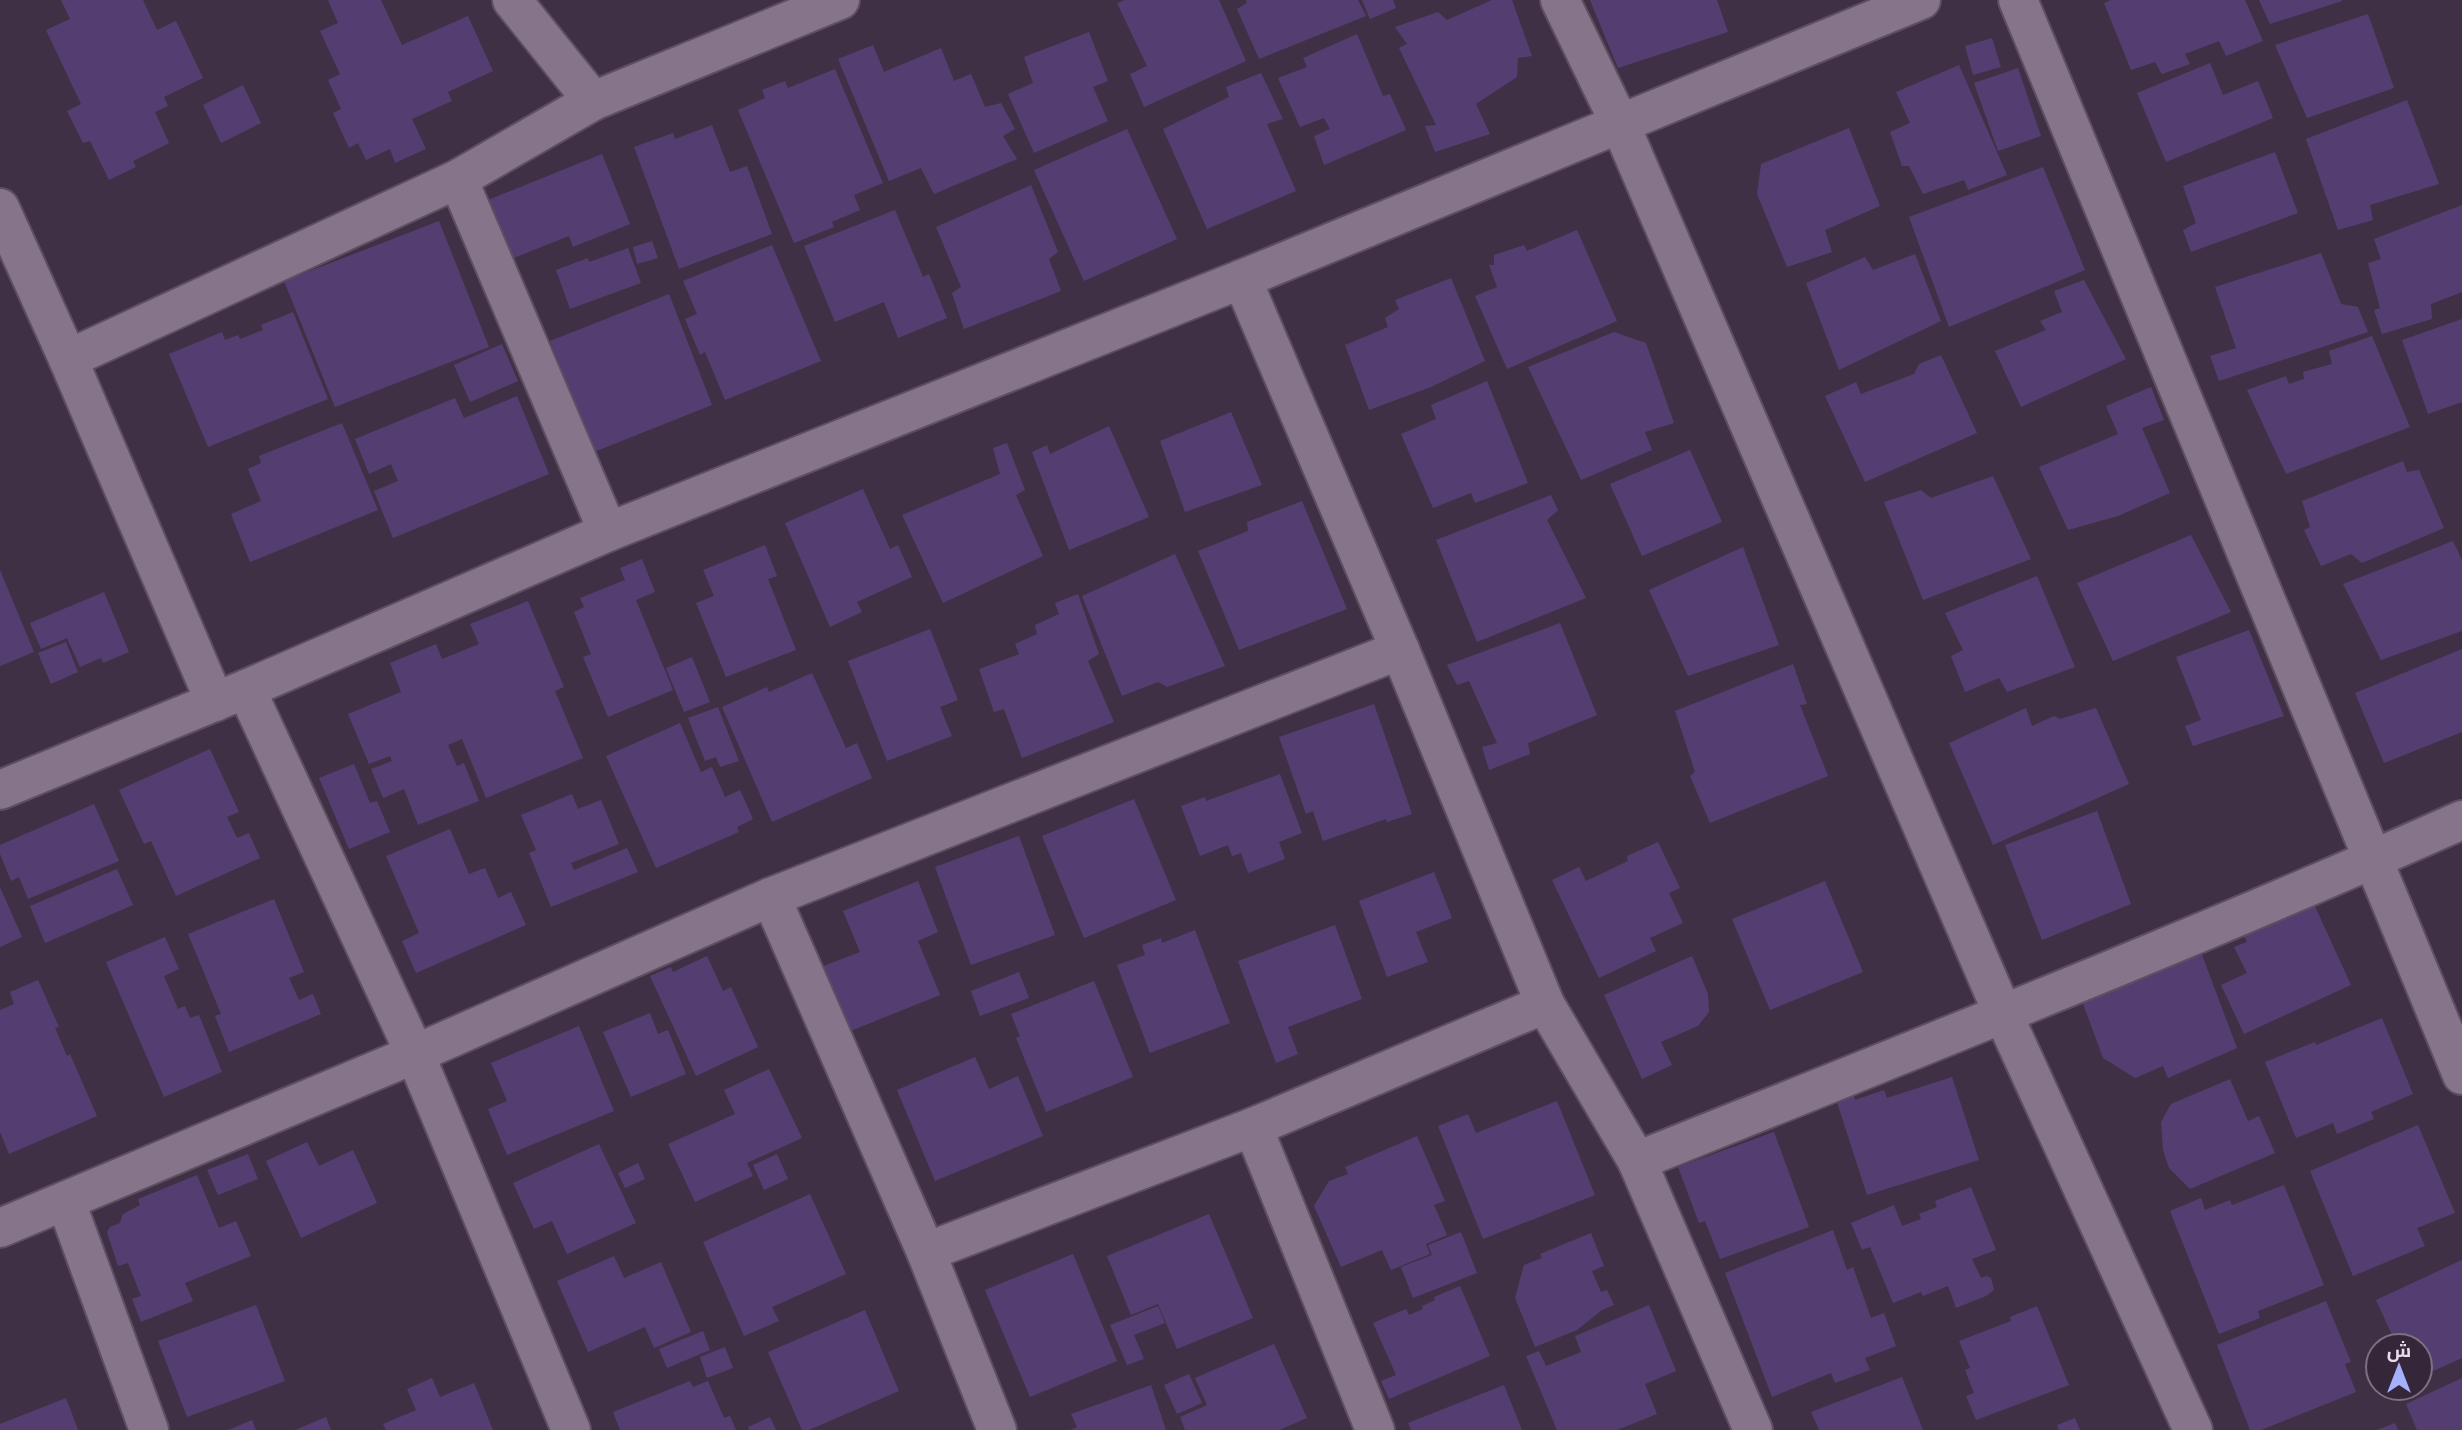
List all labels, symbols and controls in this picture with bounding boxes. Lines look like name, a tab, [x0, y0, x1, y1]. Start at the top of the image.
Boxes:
north arrow	[2364, 1332, 2434, 1402]
text: ش	[2387, 1340, 2411, 1362]

